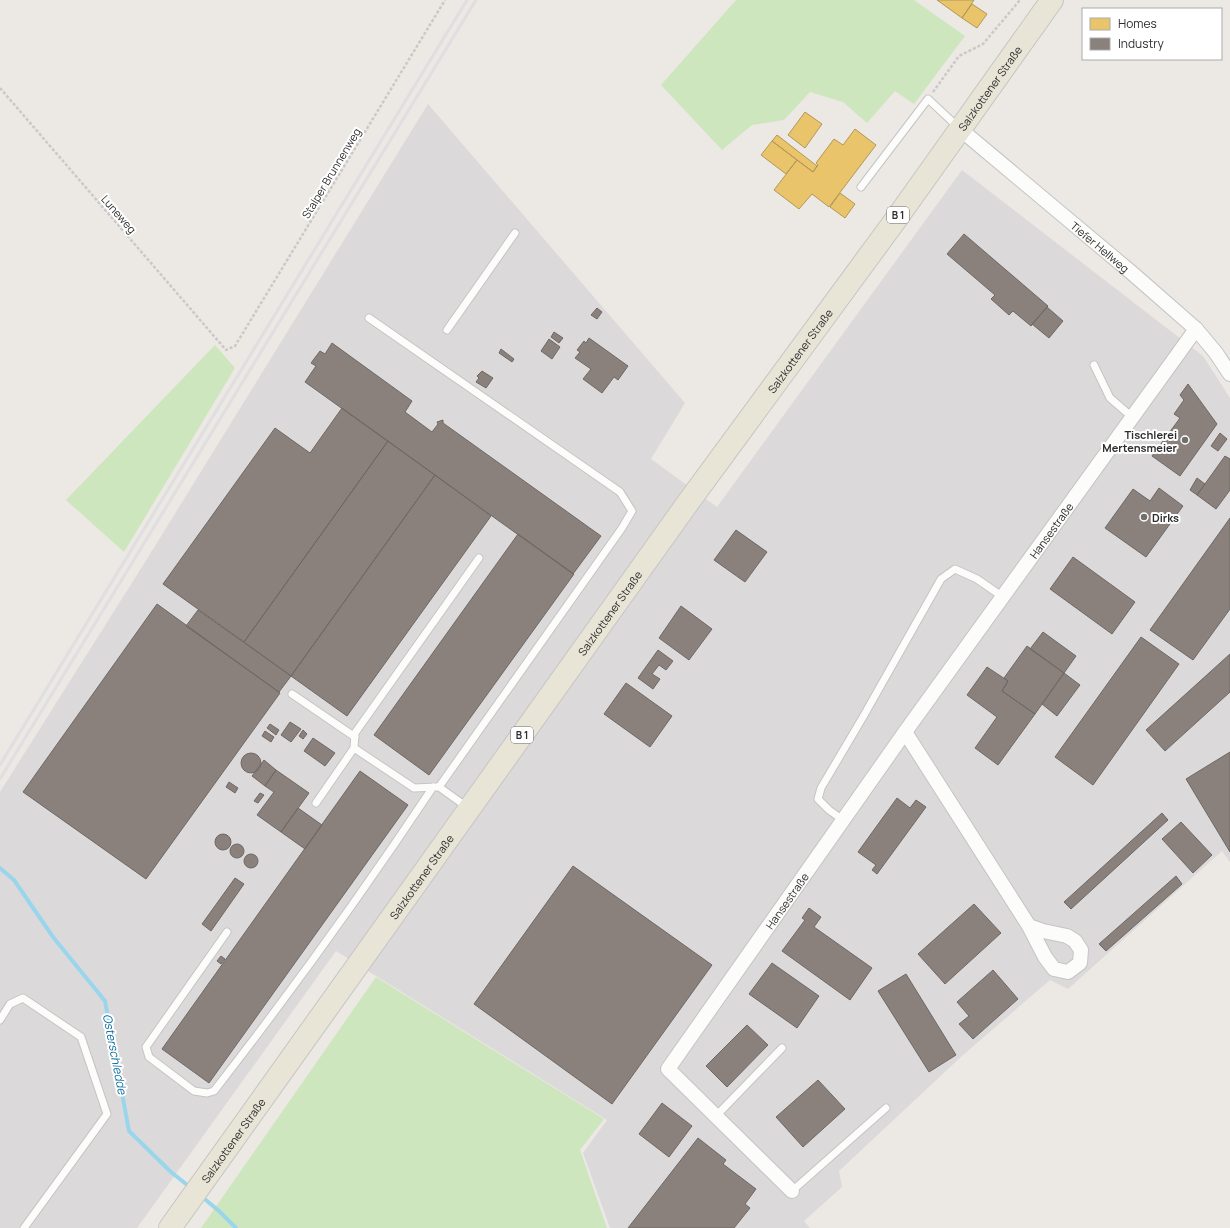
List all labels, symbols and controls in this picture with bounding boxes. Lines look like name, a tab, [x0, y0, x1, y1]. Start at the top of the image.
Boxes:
legend	[1082, 8, 1222, 60]
text: Homes	[1118, 15, 1157, 32]
text: Industry	[1118, 35, 1164, 52]
street label: Salzkottener Straße	[954, 42, 1025, 133]
street label: Stalper Brunnenweg	[298, 125, 364, 221]
street label: Luneweg	[98, 192, 140, 236]
road number: B 1	[887, 207, 909, 223]
street label: Tiefer Hellweg	[1068, 218, 1133, 275]
street label: Salzkottener Straße	[764, 305, 836, 396]
place label: Tischlerei Mertensmeier	[1102, 427, 1178, 455]
marker: Tischlerei Mertensmeier	[1180, 435, 1190, 445]
street label: Hansestraße	[1026, 499, 1076, 561]
place label: Dirks	[1152, 510, 1179, 525]
marker: Dirks	[1139, 512, 1149, 522]
street label: Salzkottener Straße	[574, 567, 645, 658]
road number: B 1	[511, 727, 533, 743]
street label: Salzkottener Straße	[386, 831, 457, 922]
street label: Hansestraße	[762, 869, 812, 932]
water label: Osterschledde	[99, 1012, 131, 1097]
street label: Salzkottener Straße	[197, 1094, 268, 1186]

